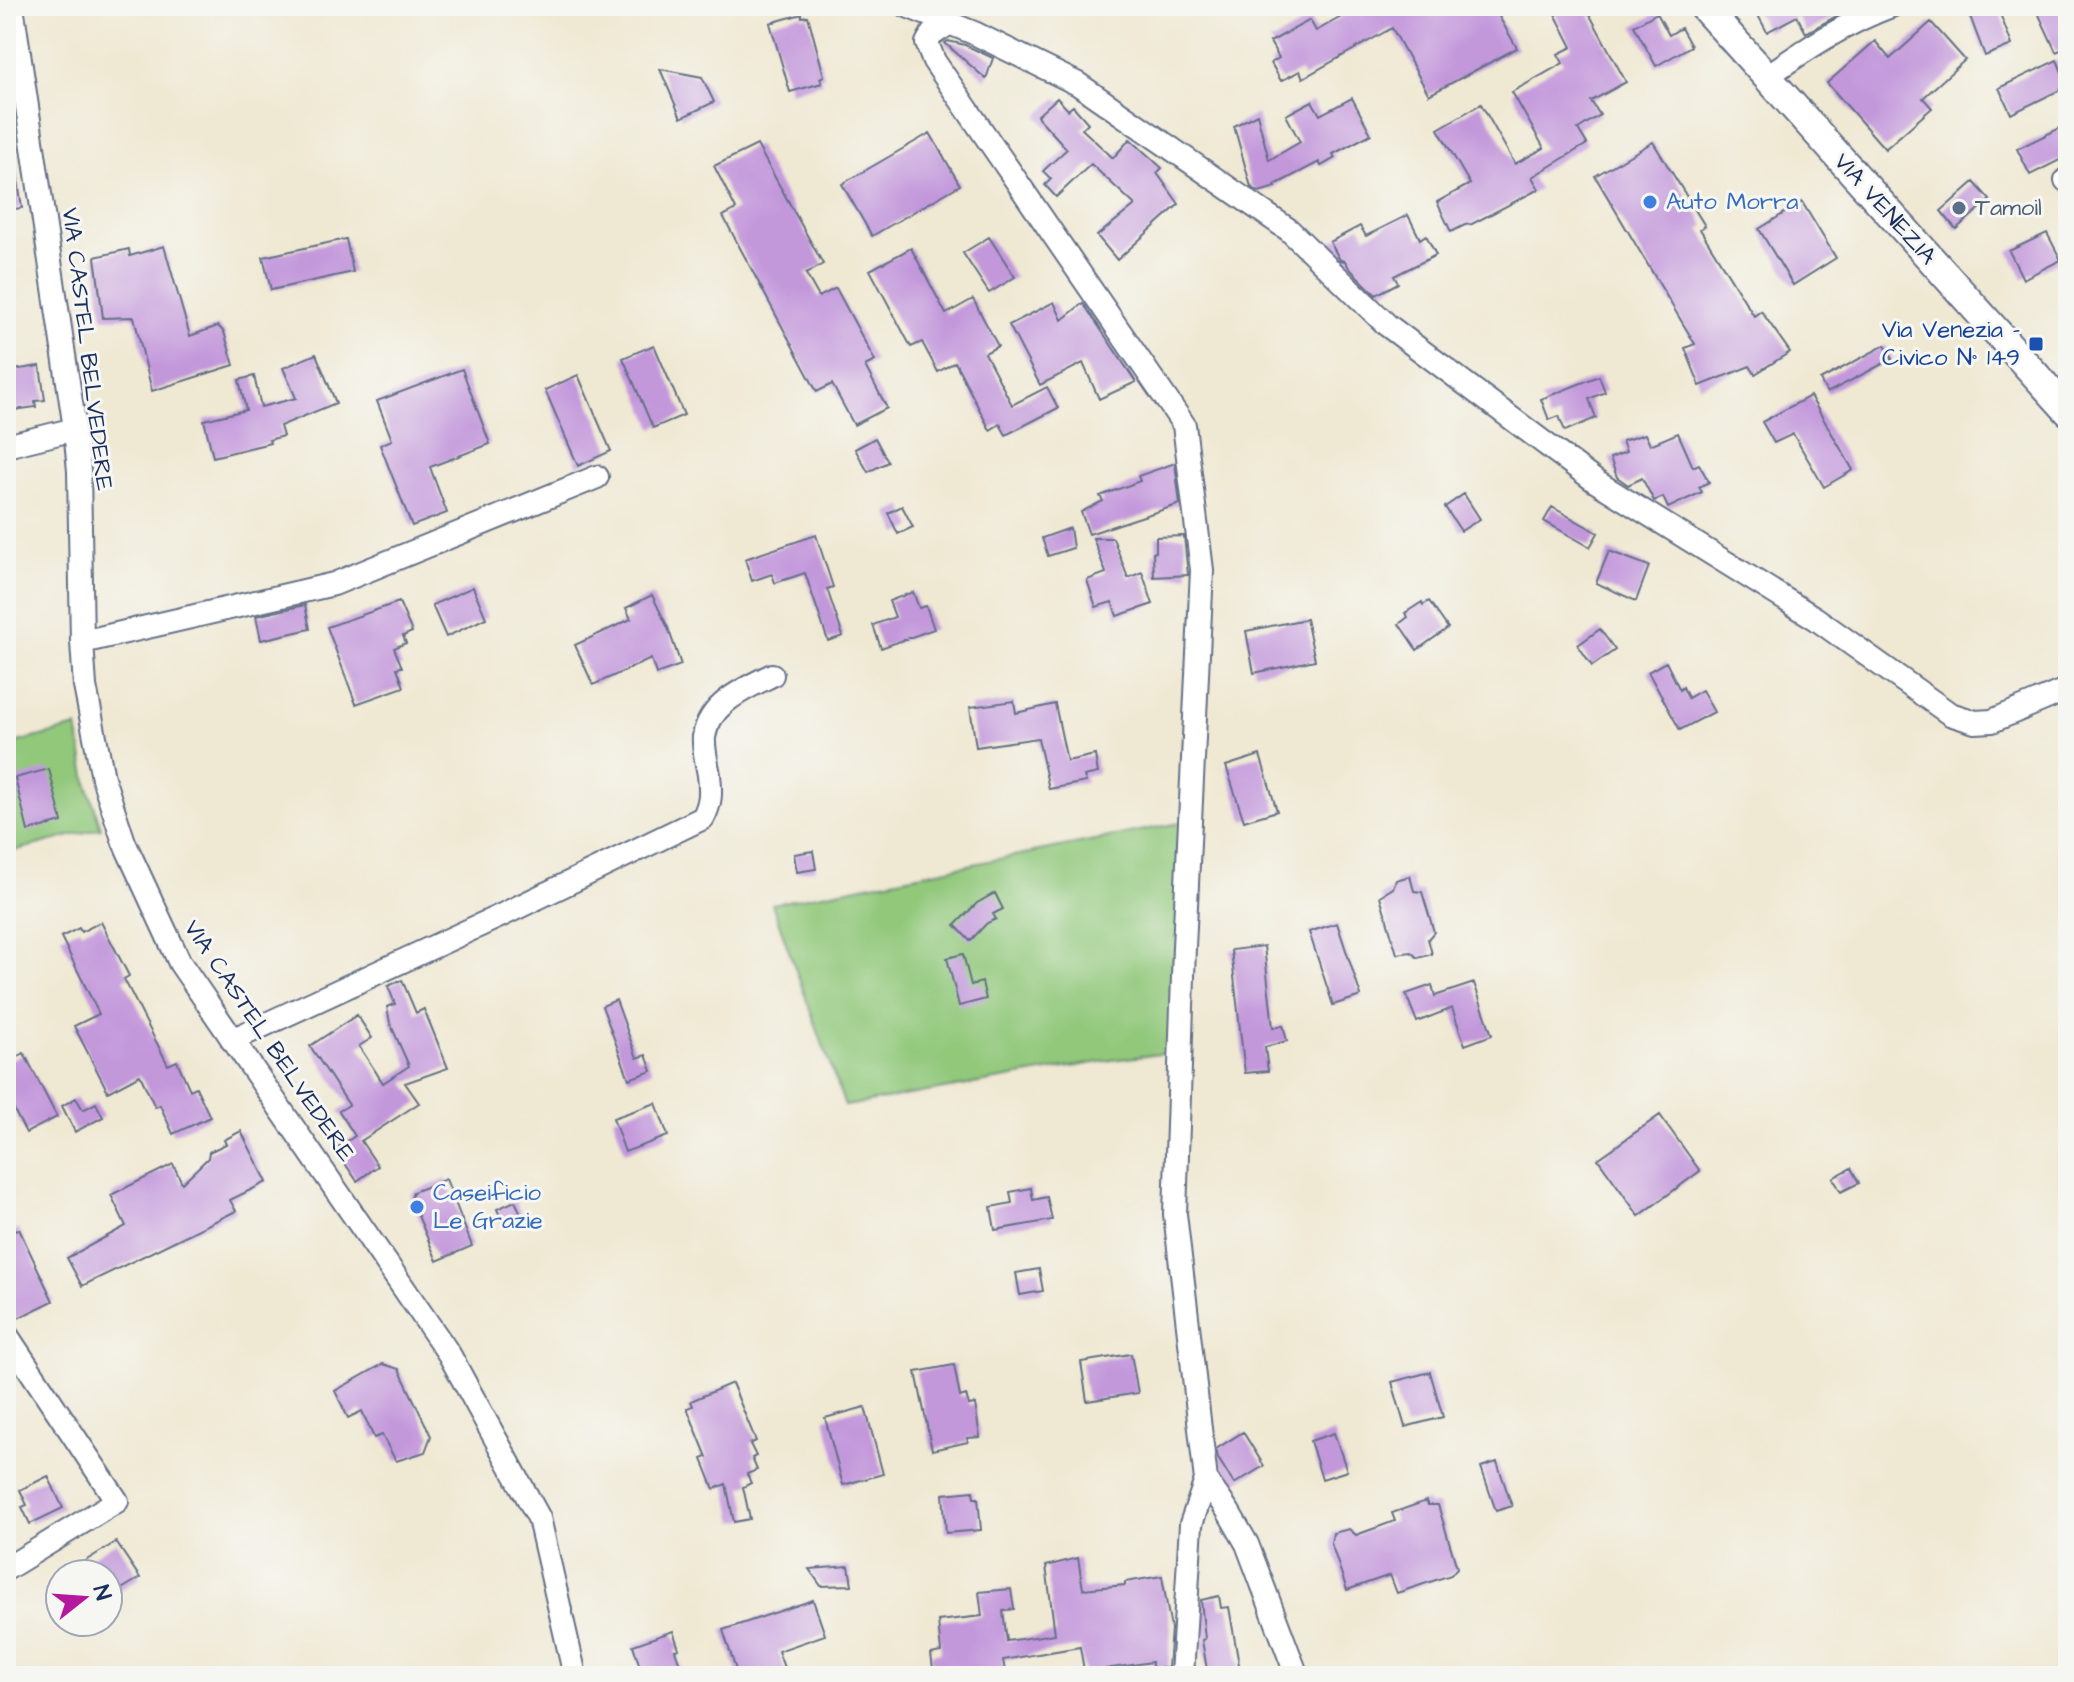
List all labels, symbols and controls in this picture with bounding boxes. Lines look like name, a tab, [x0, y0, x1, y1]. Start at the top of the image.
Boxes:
street label: VIA VENEZIA	[1826, 146, 1944, 272]
place label: Auto Morra	[1666, 185, 1798, 219]
place label: Tamoil	[1975, 191, 2042, 225]
marker: Auto Morra	[1641, 193, 1659, 211]
marker: Tamoil	[1950, 199, 1968, 217]
street label: VIA CASTEL BELVEDERE	[53, 205, 121, 493]
place label: Via Venezia - Civico N° 149	[1882, 313, 2021, 375]
marker: Via Venezia - Civico N° 149	[2027, 335, 2045, 353]
street label: VIA CASTEL BELVEDERE	[175, 913, 363, 1169]
place label: Caseificio Le Grazie	[433, 1176, 543, 1238]
marker: Caseificio Le Grazie	[408, 1198, 426, 1216]
north arrow	[44, 1558, 124, 1638]
text: N	[85, 1581, 119, 1604]

